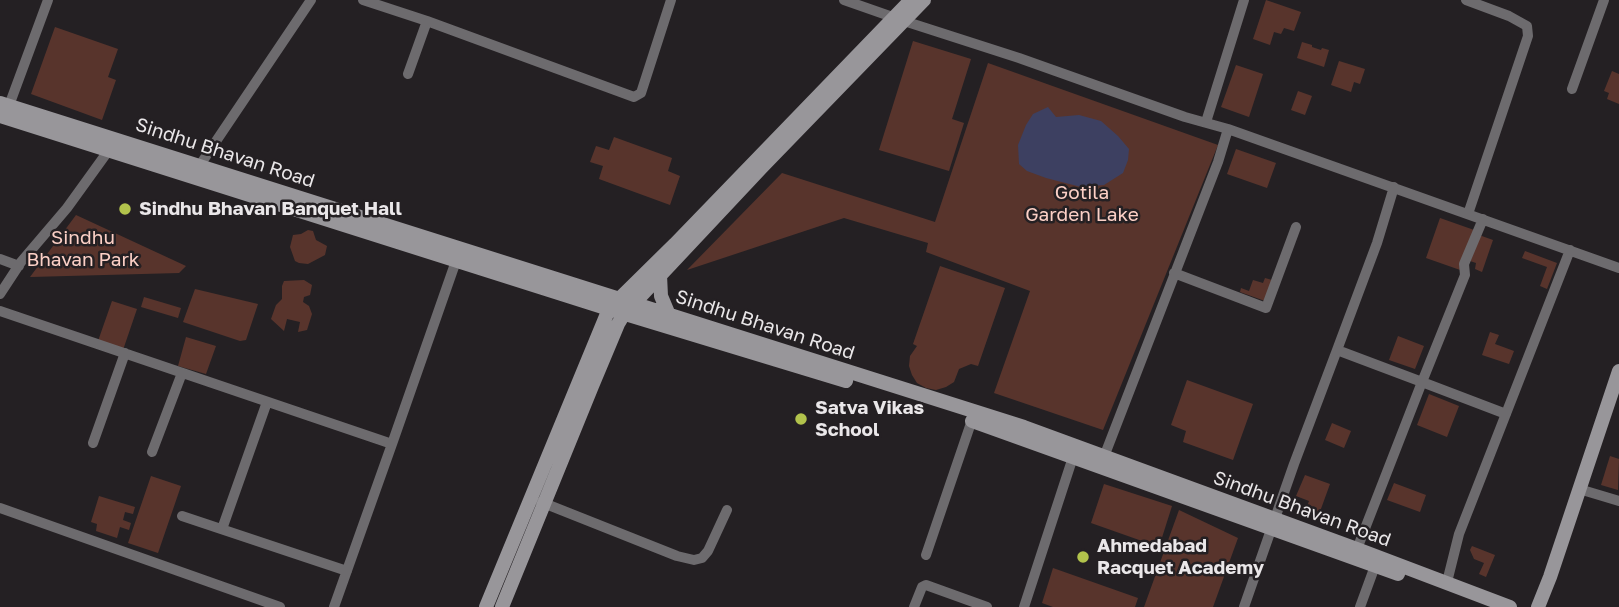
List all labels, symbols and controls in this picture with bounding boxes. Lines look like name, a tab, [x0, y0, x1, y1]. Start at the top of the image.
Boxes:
street label: Sindhu Bhavan Road	[133, 113, 317, 193]
park label: Gotila Garden Lake	[1025, 182, 1139, 226]
place label: Sindhu Bhavan Banquet Hall	[139, 198, 402, 220]
marker: Sindhu Bhavan Banquet Hall	[117, 201, 133, 217]
park label: Sindhu Bhavan Park	[26, 227, 140, 271]
street label: Sindhu Bhavan Road	[673, 285, 857, 365]
place label: Satva Vikas School	[815, 397, 924, 441]
marker: Satva Vikas School	[793, 411, 809, 427]
street label: Sindhu Bhavan Road	[1210, 466, 1394, 552]
place label: Ahmedabad Racquet Academy	[1097, 535, 1264, 579]
marker: Ahmedabad Racquet Academy	[1075, 549, 1091, 565]

